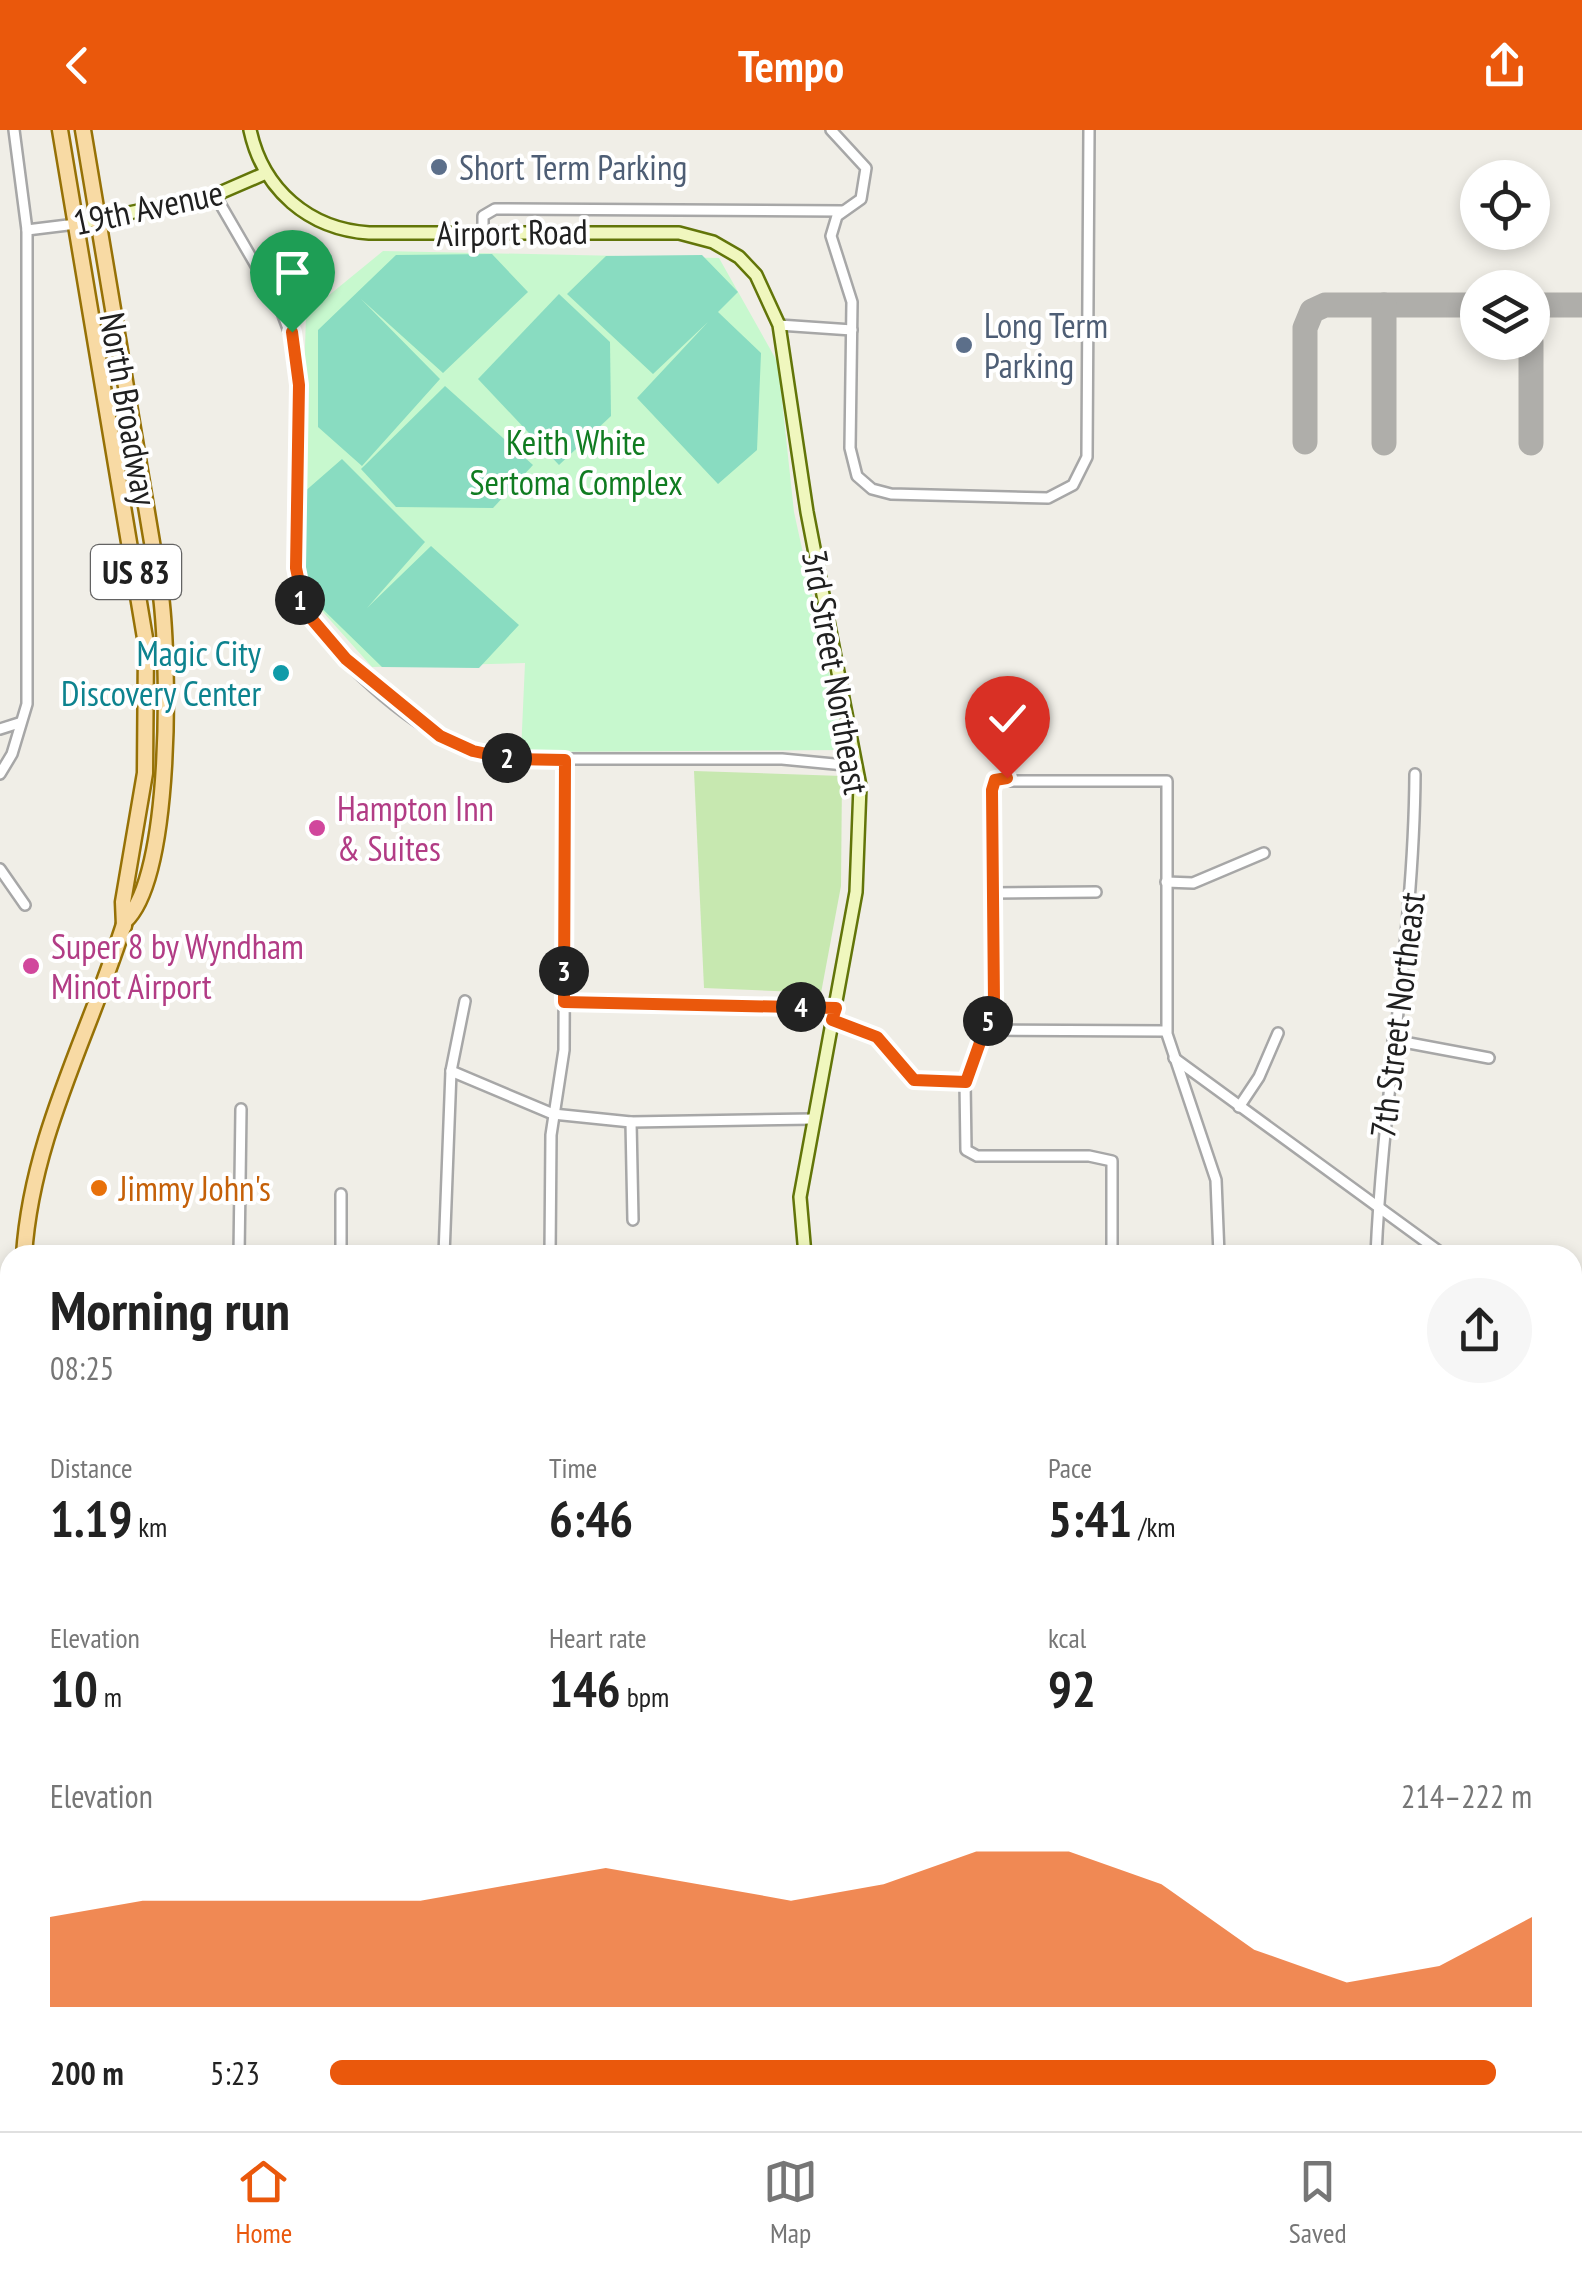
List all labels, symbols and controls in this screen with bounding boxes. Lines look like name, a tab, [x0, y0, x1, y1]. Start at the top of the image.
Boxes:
text: Tempo	[738, 36, 844, 94]
icon: back	[50, 38, 105, 93]
icon: share	[1477, 38, 1532, 93]
place label: Short Term Parking	[459, 144, 687, 190]
marker: Short Term Parking	[428, 156, 450, 178]
map controls	[1460, 160, 1550, 360]
button: locate	[1460, 160, 1550, 250]
street label: 19th Avenue	[69, 169, 227, 245]
street label: Airport Road	[436, 208, 588, 256]
pin	[250, 230, 335, 333]
icon: arrive	[265, 245, 320, 300]
button: layers	[1460, 270, 1550, 360]
place label: Long Term Parking	[984, 302, 1108, 388]
street label: North Broadway	[89, 309, 169, 510]
marker: Long Term Parking	[953, 334, 975, 356]
park label: Keith White Sertoma Complex	[469, 419, 683, 505]
road number: US 83	[91, 545, 181, 599]
street label: 3rd Street Northeast	[792, 546, 880, 798]
pin: 1	[275, 575, 325, 625]
text: 1	[293, 581, 307, 618]
place label: Magic City Discovery Center	[61, 630, 262, 716]
marker: Magic City Discovery Center	[270, 662, 292, 684]
pin	[965, 676, 1050, 779]
icon: check	[980, 691, 1035, 746]
pin: 2	[482, 733, 532, 783]
text: 2	[500, 739, 514, 776]
place label: Hampton Inn & Suites	[337, 785, 494, 871]
marker: Hampton Inn & Suites	[306, 817, 328, 839]
street label: 7th Street Northeast	[1359, 889, 1435, 1140]
place label: Super 8 by Wyndham Minot Airport	[51, 923, 304, 1009]
pin: 3	[539, 946, 589, 996]
text: 3	[557, 952, 571, 989]
marker: Super 8 by Wyndham Minot Airport	[20, 955, 42, 977]
pin: 4	[776, 982, 826, 1032]
text: 4	[794, 988, 808, 1025]
pin: 5	[963, 996, 1013, 1046]
text: 5	[981, 1002, 995, 1039]
place label: Jimmy John's	[118, 1165, 271, 1211]
marker: Jimmy John's	[88, 1177, 110, 1199]
text: Morning run	[50, 1274, 290, 1345]
button: share	[1427, 1278, 1532, 1383]
text: 08:25	[50, 1347, 114, 1389]
text: Distance	[50, 1449, 133, 1486]
text: Time	[549, 1449, 597, 1486]
text: Pace	[1048, 1449, 1092, 1486]
text: 1.19	[50, 1486, 132, 1551]
text: 6:46	[549, 1486, 633, 1551]
text: 5:41	[1048, 1486, 1132, 1551]
text: km	[132, 1508, 167, 1545]
text: /km	[1132, 1508, 1176, 1545]
text: Elevation	[50, 1619, 140, 1656]
text: Heart rate	[549, 1619, 647, 1656]
text: kcal	[1048, 1619, 1086, 1656]
text: 10	[50, 1656, 98, 1721]
text: 146	[549, 1656, 621, 1721]
text: 92	[1048, 1656, 1096, 1721]
text: m	[98, 1678, 122, 1715]
text: bpm	[621, 1678, 669, 1715]
text: Elevation	[50, 1775, 153, 1817]
text: 214–222 m	[1401, 1775, 1532, 1817]
text: 200 m	[50, 2052, 124, 2094]
text: 5:23	[210, 2052, 260, 2094]
tab: Home	[235, 2154, 292, 2251]
tab: Map	[763, 2154, 818, 2251]
tab: Saved	[1289, 2154, 1347, 2251]

